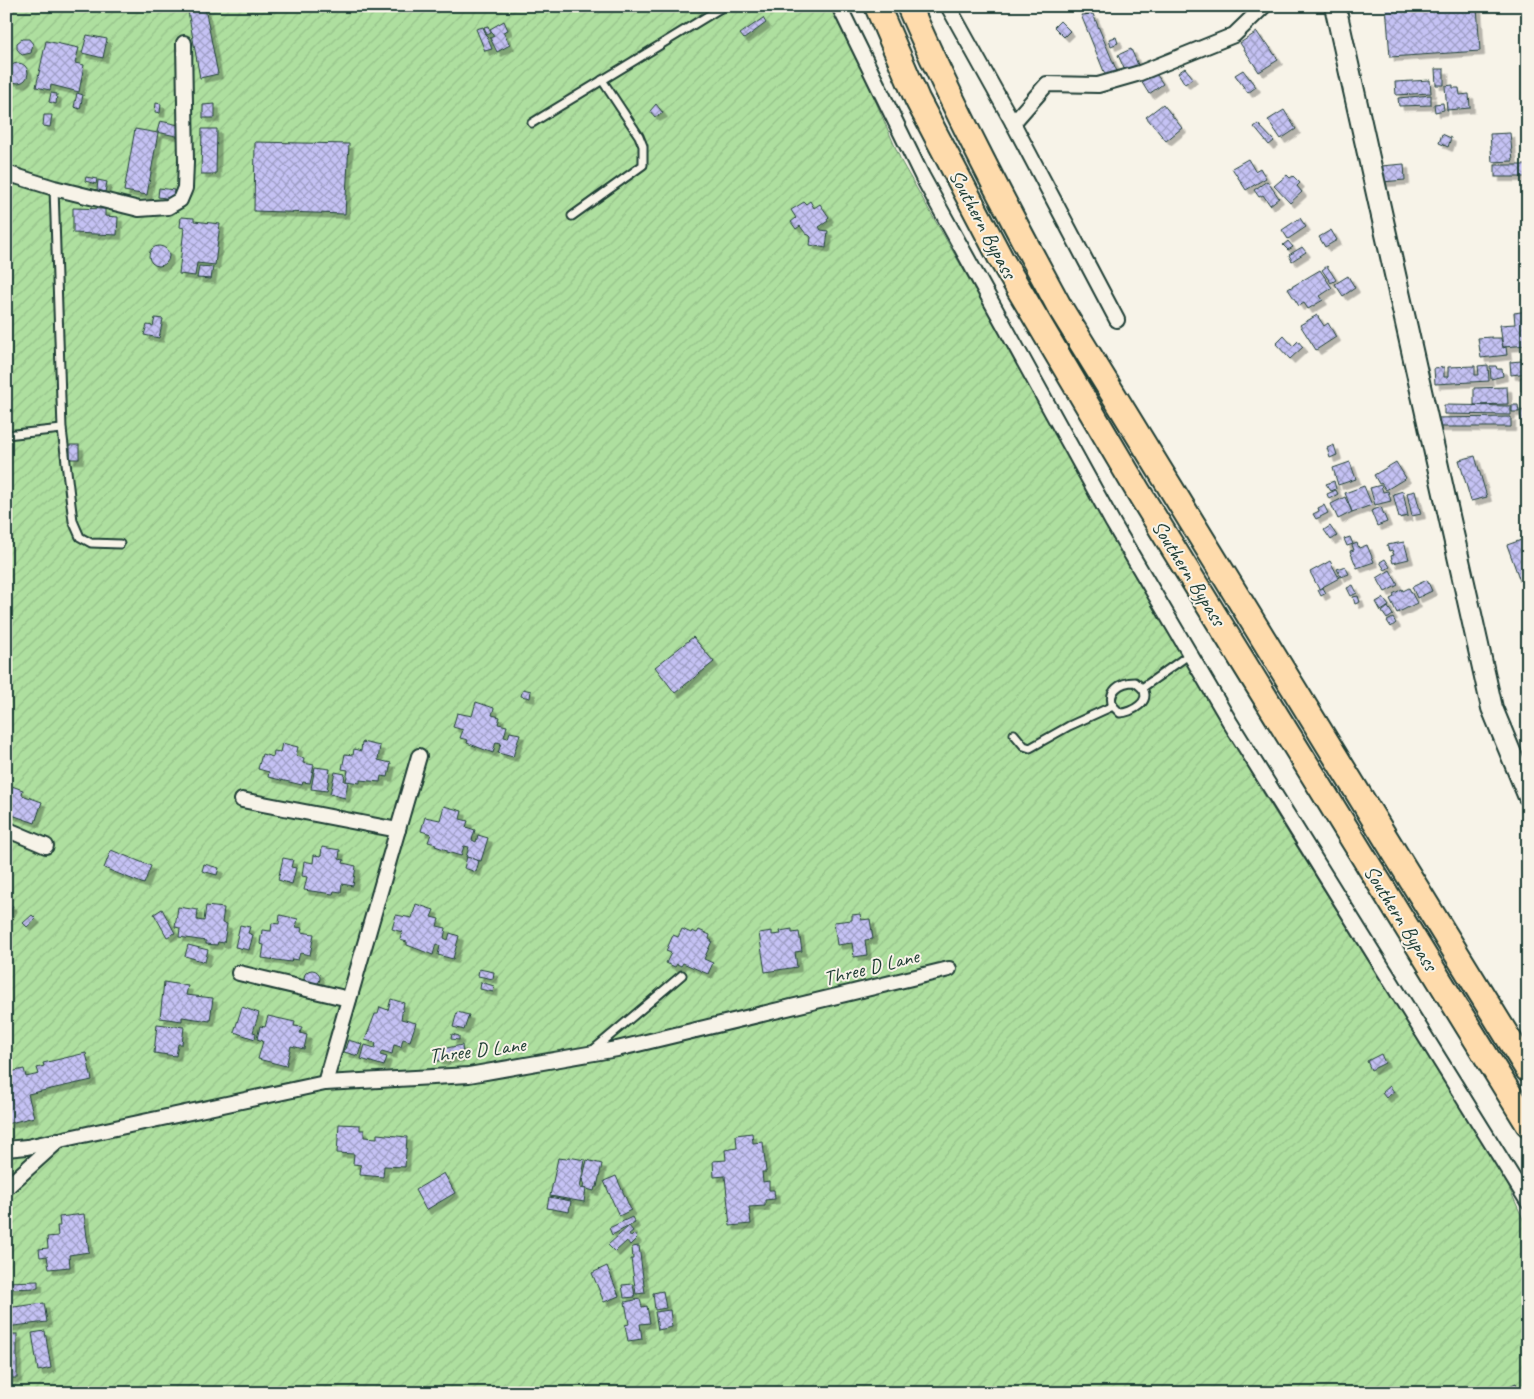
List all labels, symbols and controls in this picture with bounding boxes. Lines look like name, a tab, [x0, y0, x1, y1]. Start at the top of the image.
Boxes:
street label: Southern Bypass	[943, 165, 1024, 285]
street label: Southern Bypass	[1146, 515, 1233, 632]
street label: Southern Bypass	[1358, 860, 1445, 977]
street label: Three D Lane	[821, 942, 923, 991]
street label: Three D Lane	[427, 1031, 529, 1069]

